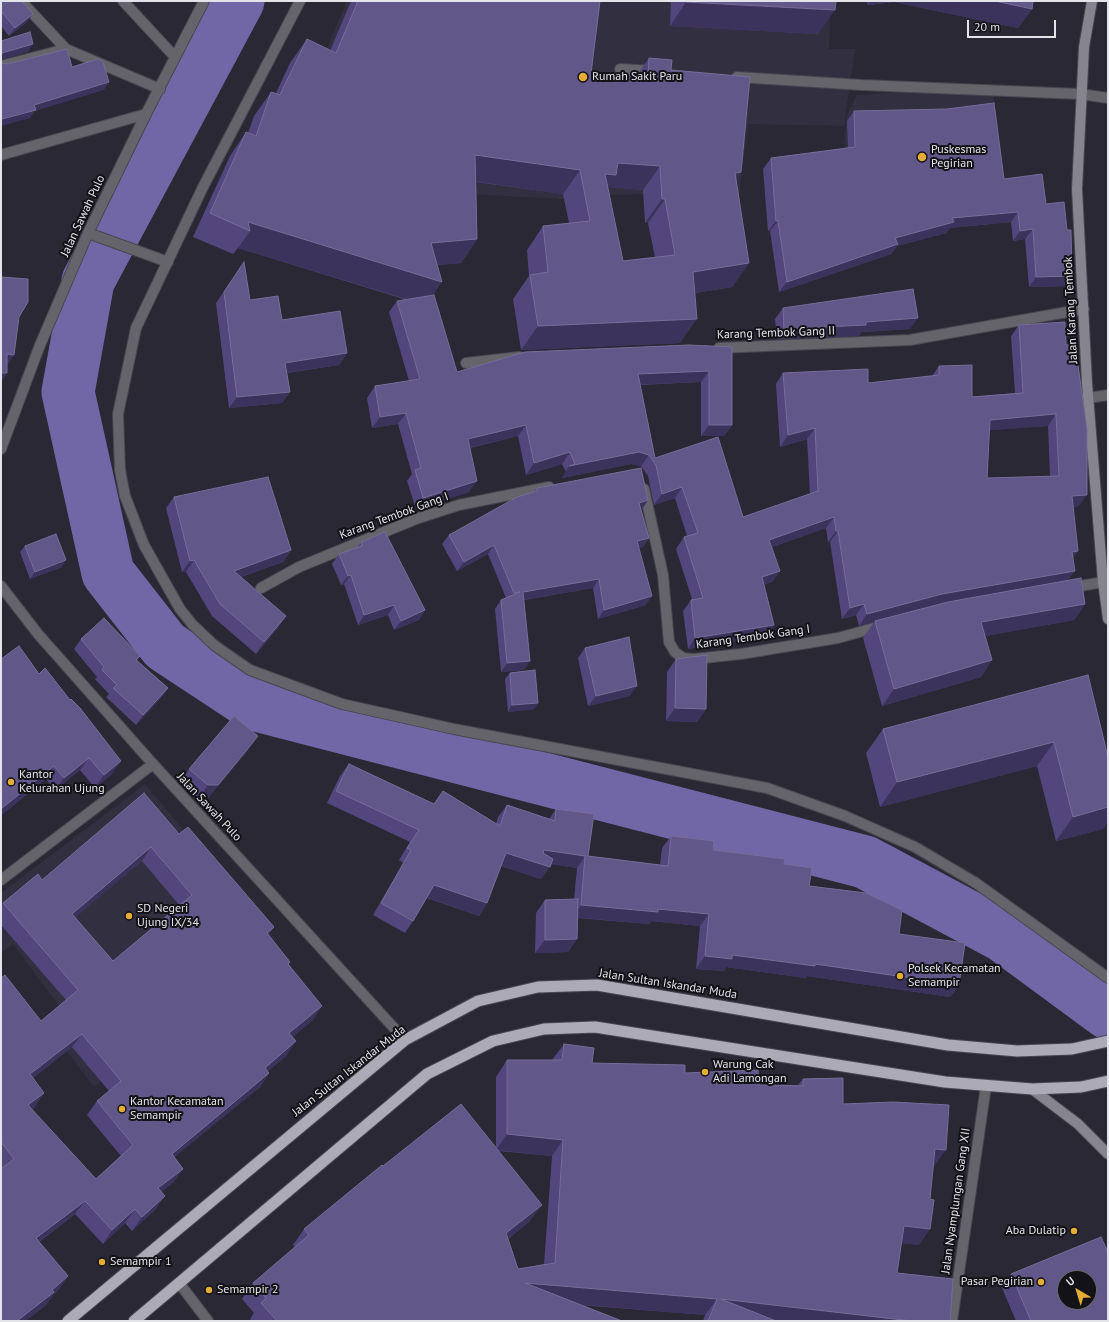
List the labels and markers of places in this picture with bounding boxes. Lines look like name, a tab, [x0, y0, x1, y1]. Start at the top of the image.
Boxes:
place label: Rumah Sakit Paru	[592, 70, 682, 84]
marker: Rumah Sakit Paru	[577, 71, 589, 83]
place label: Puskesmas Pegirian	[931, 143, 986, 171]
marker: Puskesmas Pegirian	[916, 151, 928, 163]
place label: Kantor Kelurahan Ujung	[19, 768, 105, 796]
marker: Kantor Kelurahan Ujung	[6, 777, 16, 787]
place label: SD Negeri Ujung IX/34	[137, 902, 199, 930]
marker: SD Negeri Ujung IX/34	[124, 911, 134, 921]
place label: Polsek Kecamatan Semampir	[908, 962, 1001, 990]
marker: Polsek Kecamatan Semampir	[895, 971, 905, 981]
place label: Warung Cak Adi Lamongan	[713, 1058, 787, 1086]
marker: Warung Cak Adi Lamongan	[700, 1067, 710, 1077]
place label: Kantor Kecamatan Semampir	[130, 1095, 224, 1123]
marker: Kantor Kecamatan Semampir	[117, 1104, 127, 1114]
place label: Aba Dulatip	[1006, 1224, 1066, 1238]
marker: Aba Dulatip	[1069, 1226, 1079, 1236]
place label: Semampir 1	[110, 1255, 171, 1269]
marker: Semampir 1	[97, 1257, 107, 1267]
place label: Pasar Pegirian	[961, 1275, 1033, 1289]
marker: Pasar Pegirian	[1036, 1277, 1046, 1287]
place label: Semampir 2	[217, 1283, 278, 1297]
marker: Semampir 2	[204, 1285, 214, 1295]

